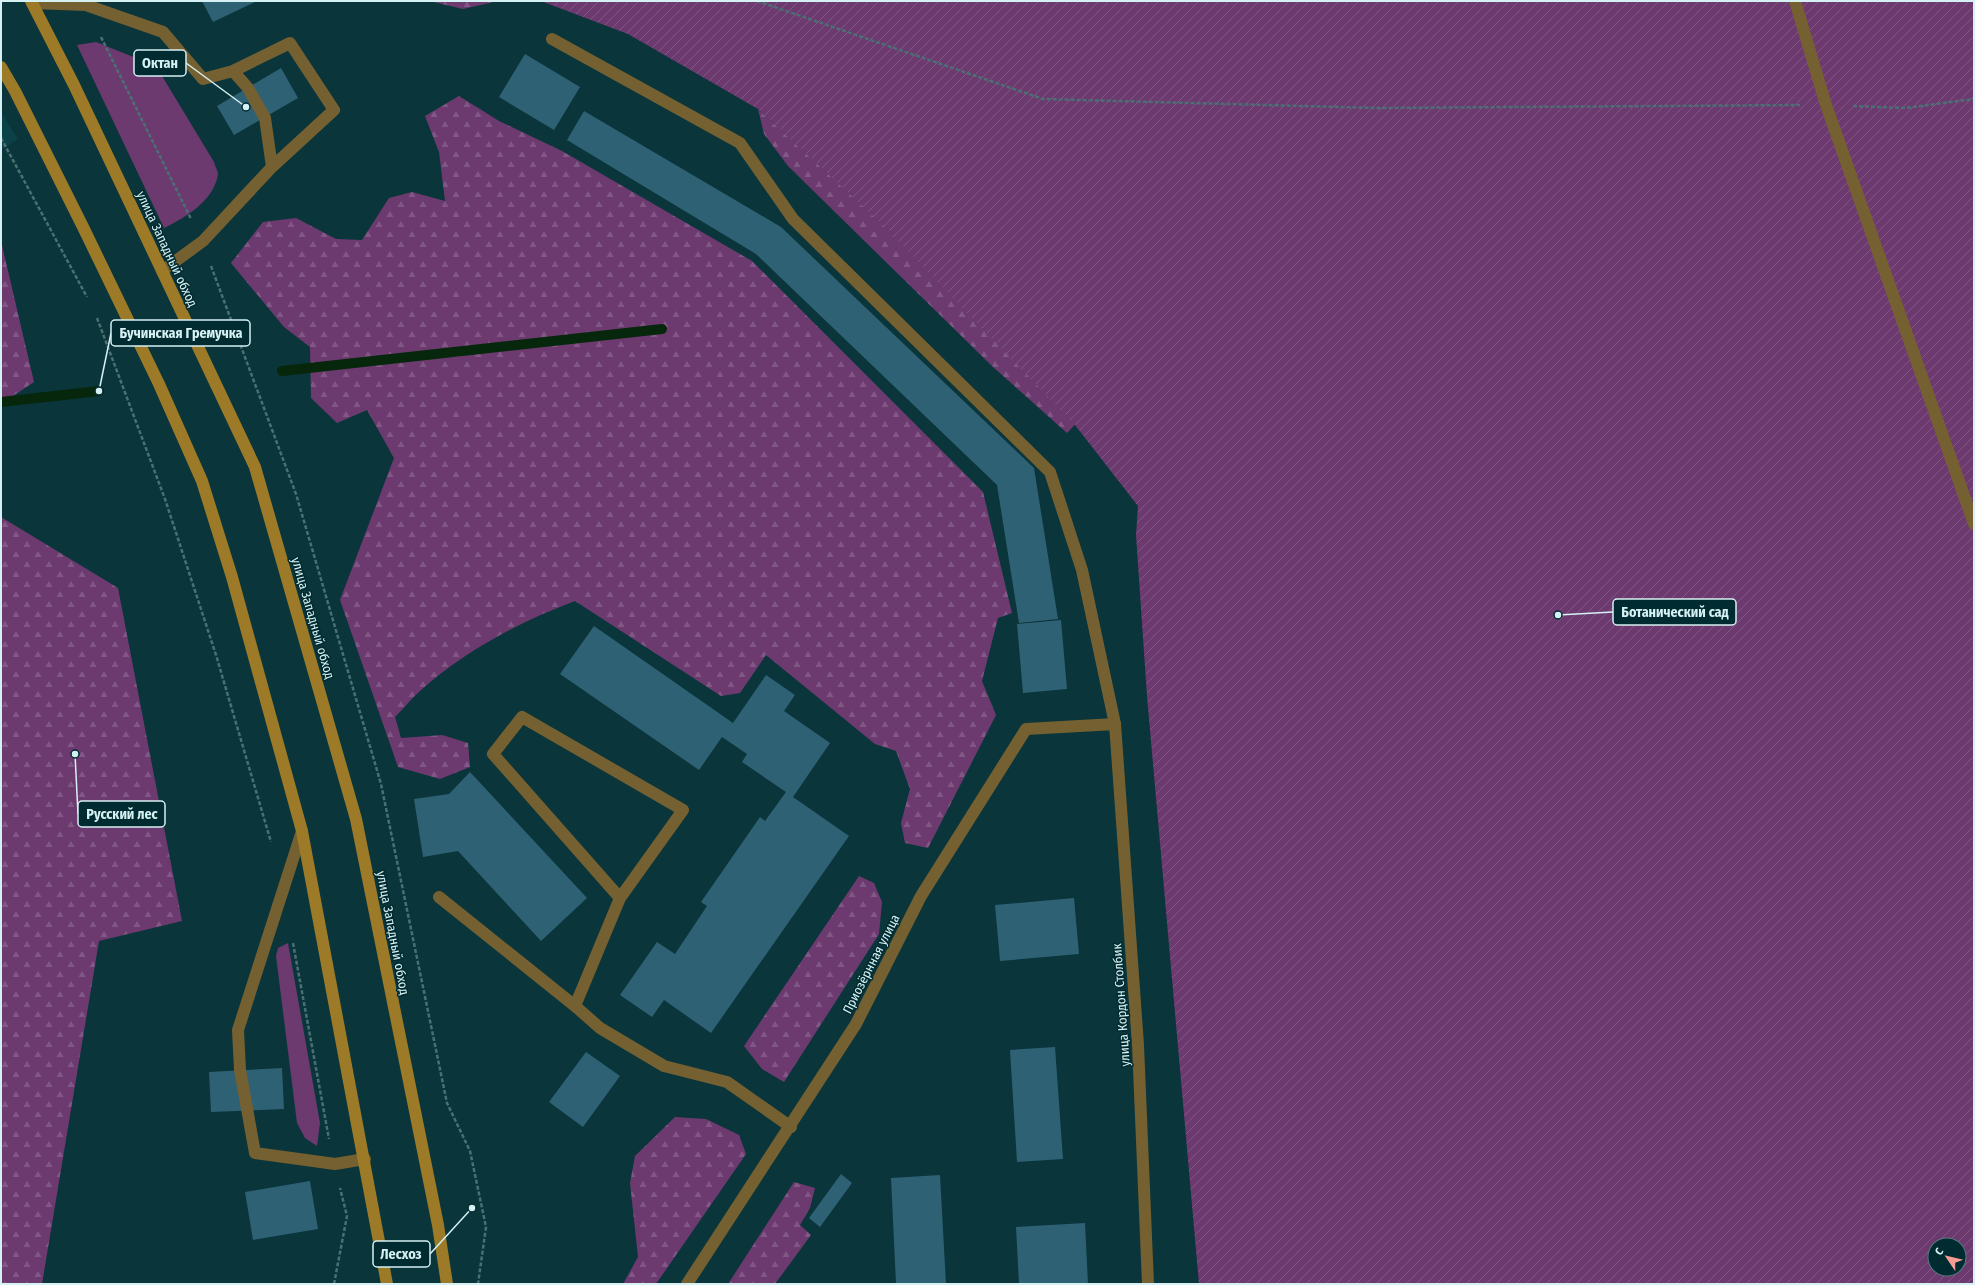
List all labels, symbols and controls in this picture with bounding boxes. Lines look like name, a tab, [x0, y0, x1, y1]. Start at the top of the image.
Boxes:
callout: Октан	[134, 50, 186, 76]
text: Октан	[142, 55, 178, 72]
street label: улица Западный обход	[134, 189, 201, 310]
callout: Бучинская Гремучка	[111, 320, 250, 346]
text: Бучинская Гремучка	[119, 325, 243, 342]
street label: улица Западный обход	[288, 555, 338, 681]
callout: Ботанический сад	[1613, 599, 1736, 625]
text: Ботанический сад	[1621, 604, 1729, 621]
callout: Русский лес	[78, 801, 165, 827]
text: Русский лес	[86, 806, 159, 823]
street label: улица Западный обход	[374, 870, 412, 997]
street label: Приозёрнная улица	[839, 912, 903, 1016]
street label: улица Кордон Столбик	[1109, 943, 1133, 1067]
north arrow	[1927, 1237, 1967, 1277]
callout: Лесхоз	[373, 1241, 430, 1267]
text: С	[1932, 1245, 1946, 1258]
text: Лесхоз	[380, 1246, 422, 1263]

